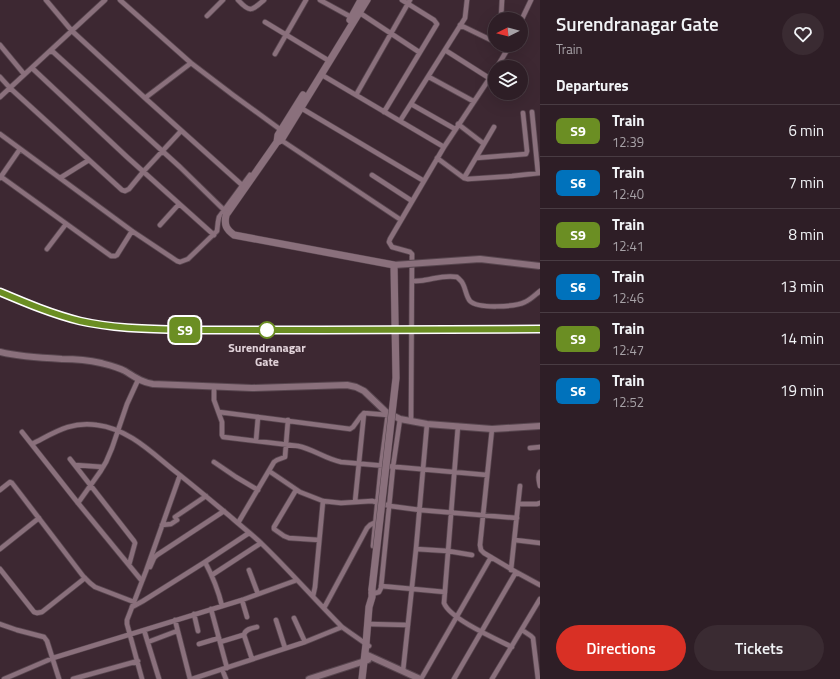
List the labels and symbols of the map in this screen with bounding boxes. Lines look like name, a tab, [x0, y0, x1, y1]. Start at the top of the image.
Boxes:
north arrow	[488, 12, 528, 52]
line badge: S9	[167, 317, 203, 343]
marker: Surendranagar Gate	[258, 321, 276, 339]
place label: Surendranagar Gate	[228, 338, 306, 371]

